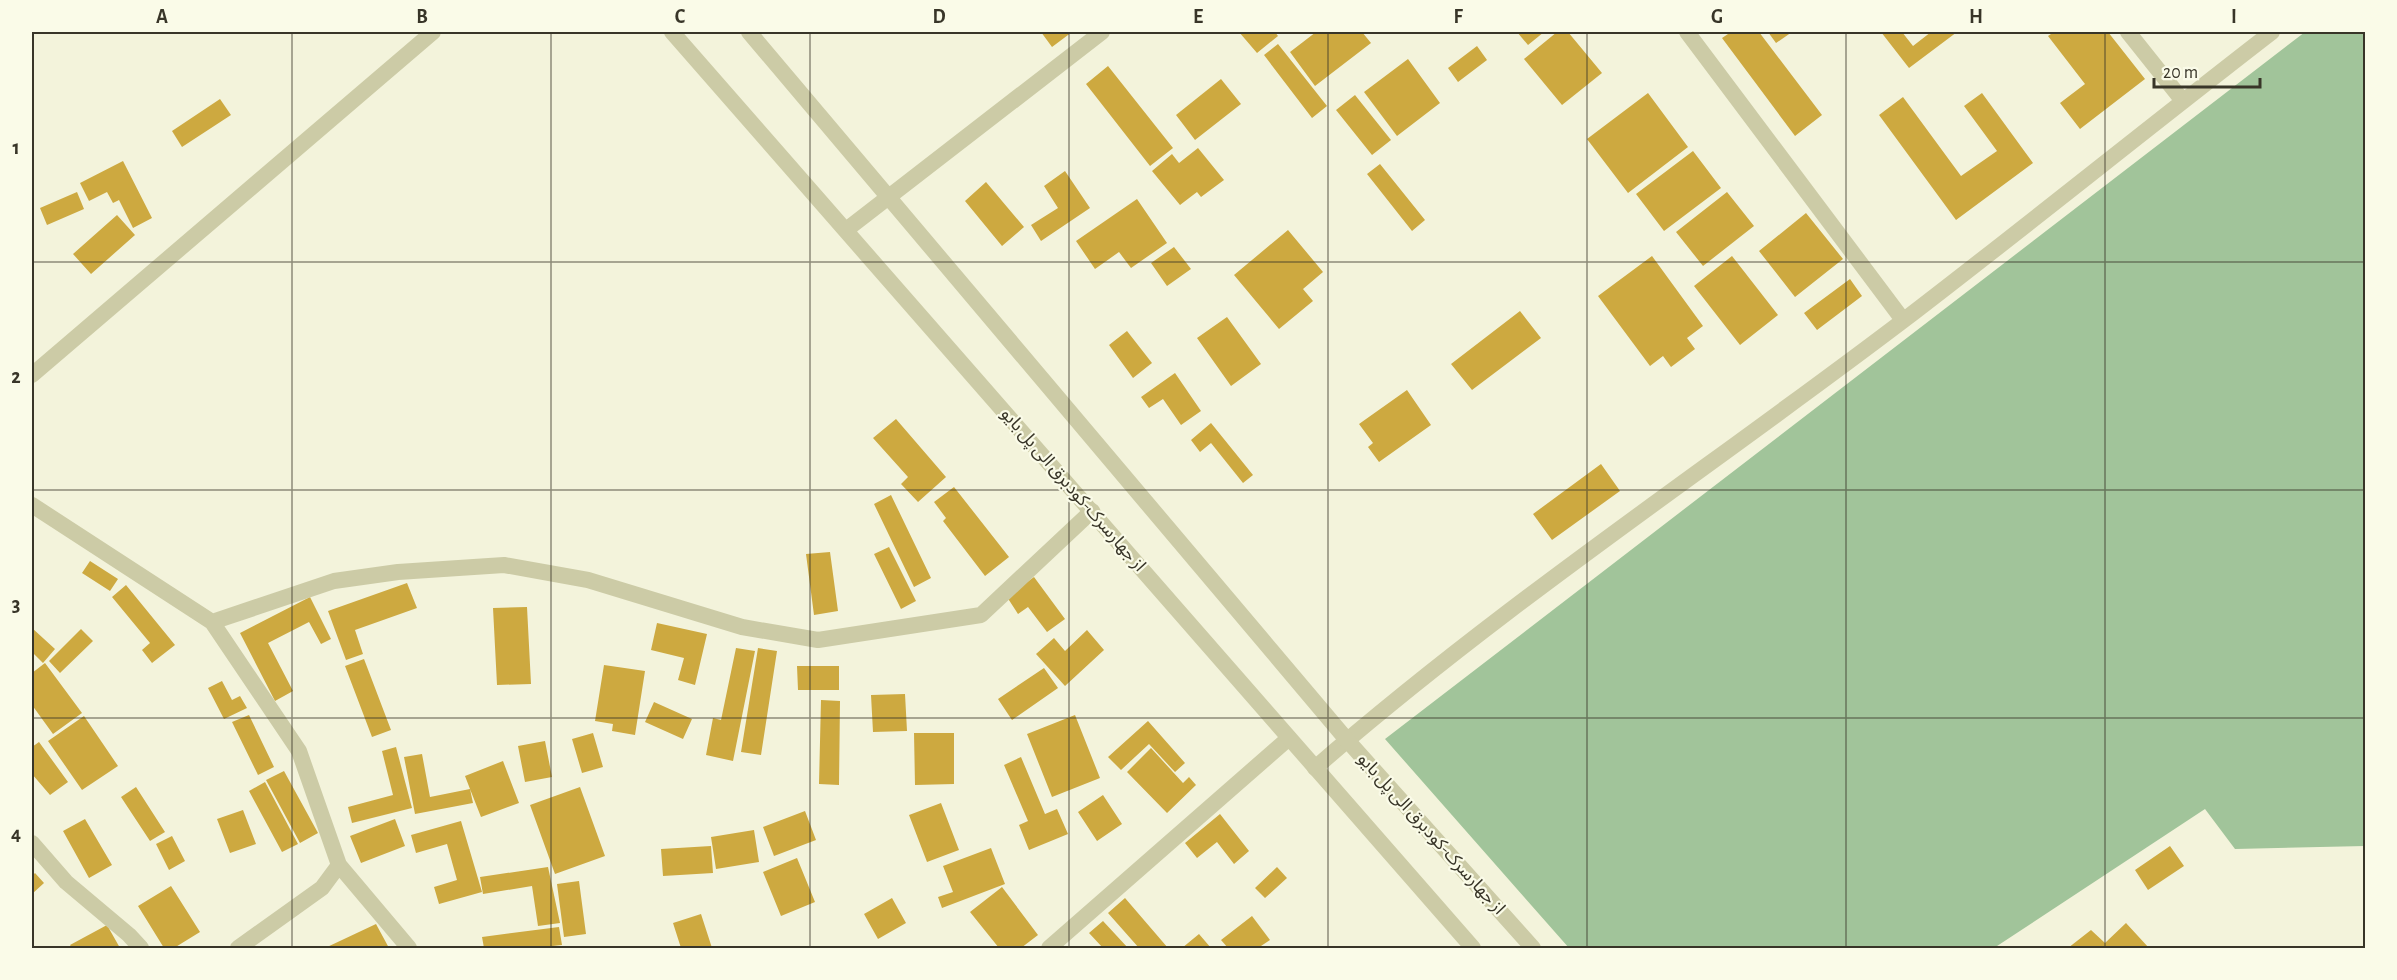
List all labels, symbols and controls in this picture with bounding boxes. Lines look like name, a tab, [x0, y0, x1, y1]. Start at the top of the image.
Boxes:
text: A	[156, 7, 168, 27]
text: B	[416, 7, 428, 27]
text: C	[675, 7, 686, 27]
text: D	[932, 7, 946, 27]
text: E	[1193, 7, 1203, 27]
text: F	[1453, 7, 1463, 27]
text: G	[1711, 7, 1723, 27]
text: H	[1969, 7, 1983, 27]
text: I	[2231, 7, 2237, 27]
scale bar	[2154, 51, 2260, 89]
text: 20 m	[2163, 64, 2198, 82]
text: 1	[12, 138, 20, 158]
text: 2	[11, 367, 21, 387]
street label: از جهارسرک-کودبرق الی پل بایو	[996, 405, 1149, 576]
text: 3	[12, 595, 20, 615]
street label: از جهارسرک-کودبرق الی پل بایو	[1353, 750, 1508, 919]
text: 4	[11, 824, 21, 844]

